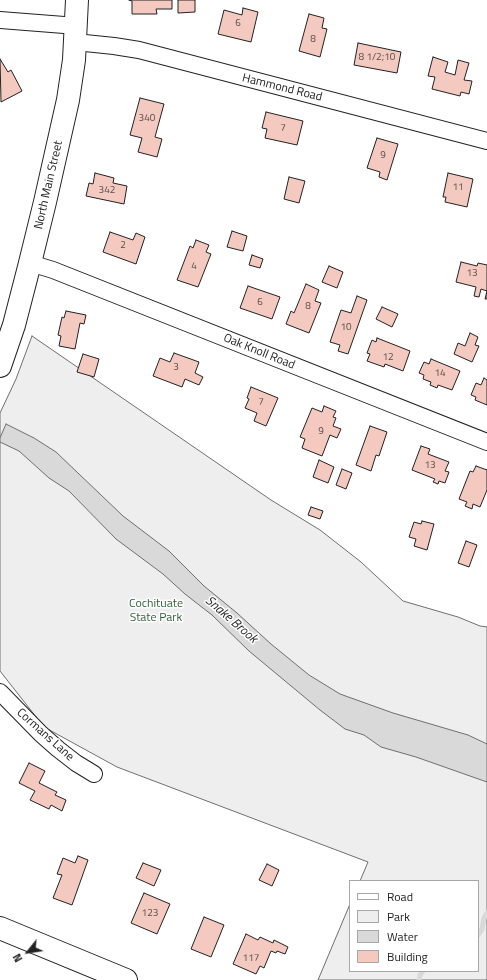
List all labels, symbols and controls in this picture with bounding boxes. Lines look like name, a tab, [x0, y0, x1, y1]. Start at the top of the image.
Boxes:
house number: 6	[235, 18, 241, 30]
house number: 8	[310, 34, 316, 46]
house number: 8 1/2;10	[359, 52, 395, 64]
street label: Hammond Road	[241, 71, 323, 105]
house number: 340	[139, 113, 155, 125]
house number: 7	[280, 123, 286, 135]
street label: North Main Street	[32, 139, 66, 231]
house number: 9	[380, 150, 386, 162]
house number: 11	[452, 182, 464, 194]
house number: 342	[99, 185, 115, 197]
house number: 2	[120, 240, 126, 252]
house number: 4	[191, 261, 197, 273]
house number: 13	[466, 268, 478, 280]
house number: 6	[257, 297, 263, 309]
house number: 8	[305, 301, 311, 313]
house number: 10	[340, 322, 352, 334]
street label: Oak Knoll Road	[221, 331, 297, 373]
house number: 12	[382, 352, 394, 364]
house number: 3	[173, 362, 179, 374]
house number: 14	[434, 368, 446, 380]
house number: 7	[258, 397, 264, 409]
house number: 9	[318, 426, 324, 438]
house number: 13	[424, 460, 436, 472]
water label: Snake Brook	[202, 593, 260, 647]
park label: Cochituate State Park	[129, 597, 183, 625]
street label: Cormans Lane	[13, 706, 77, 764]
legend	[349, 880, 479, 972]
text: Road	[387, 887, 413, 906]
text: Park	[387, 907, 410, 926]
house number: 123	[142, 908, 158, 920]
text: Water	[387, 927, 418, 946]
north arrow	[8, 932, 48, 972]
text: Building	[387, 947, 428, 966]
text: N	[9, 951, 26, 965]
house number: 117	[243, 953, 259, 965]

